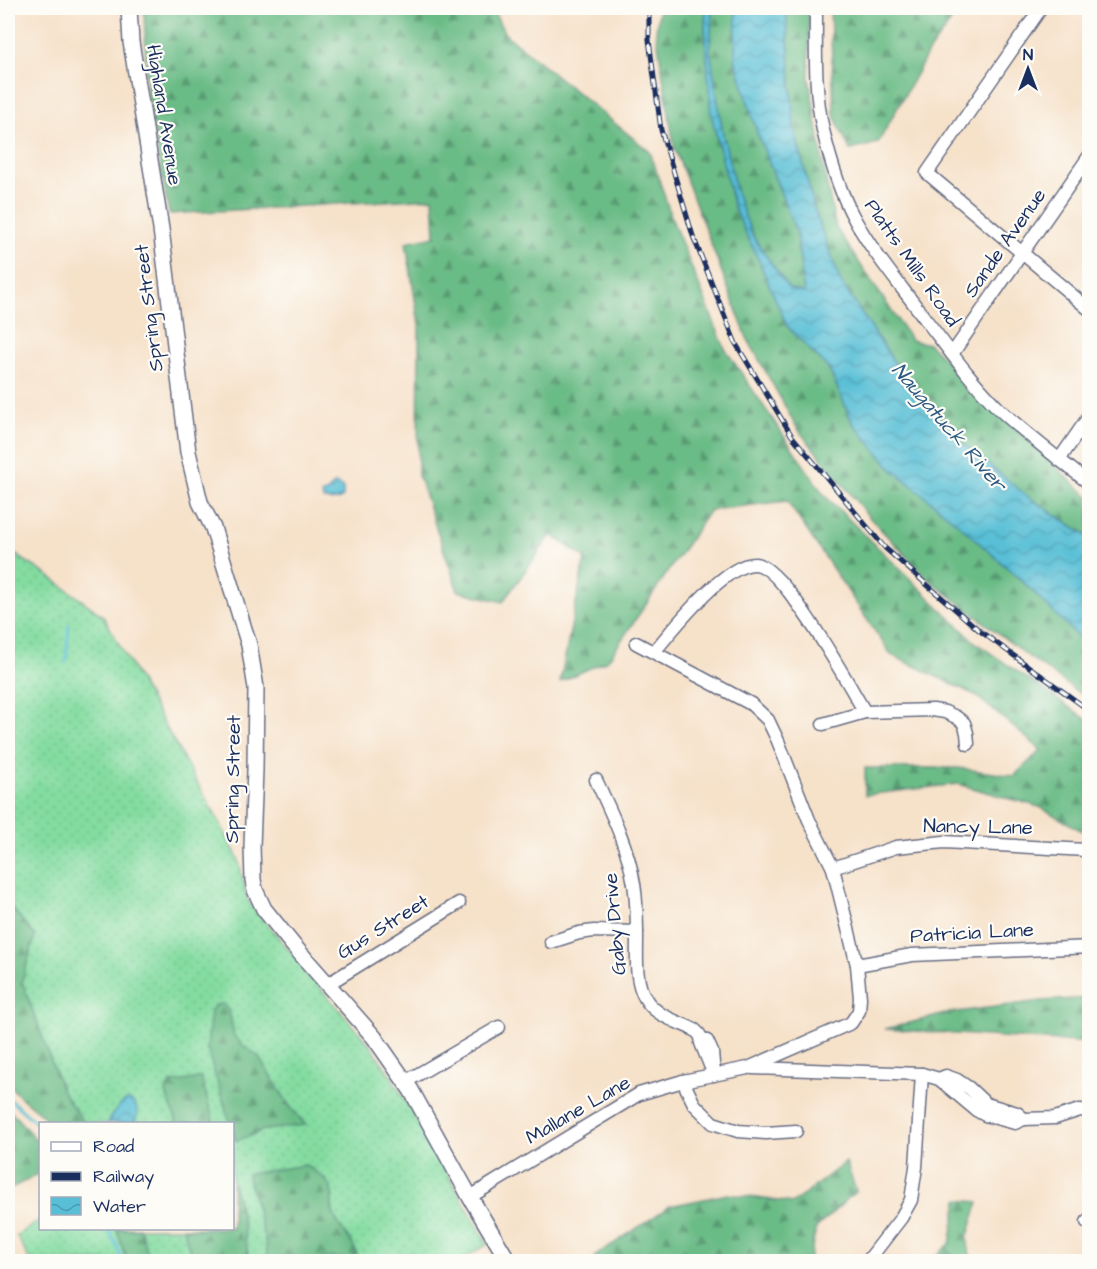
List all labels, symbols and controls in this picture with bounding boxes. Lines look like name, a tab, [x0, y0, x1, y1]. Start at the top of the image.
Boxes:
north arrow	[998, 39, 1058, 99]
street label: Highland Avenue	[138, 43, 189, 188]
text: N	[1023, 44, 1033, 66]
street label: Sande Avenue	[957, 183, 1053, 303]
street label: Platts Mills Road	[857, 193, 967, 333]
street label: Spring Street	[127, 243, 172, 373]
water label: Naugatuck River	[884, 356, 1015, 500]
street label: Spring Street	[218, 715, 249, 843]
street label: Nancy Lane	[923, 812, 1033, 843]
street label: Gaby Drive	[597, 871, 634, 976]
street label: Gus Street	[332, 888, 434, 966]
street label: Patricia Lane	[909, 916, 1035, 950]
street label: Mallane Lane	[520, 1069, 636, 1151]
legend	[39, 1122, 234, 1230]
text: Road	[93, 1134, 134, 1159]
text: Railway	[93, 1164, 154, 1190]
text: Water	[93, 1194, 146, 1219]

